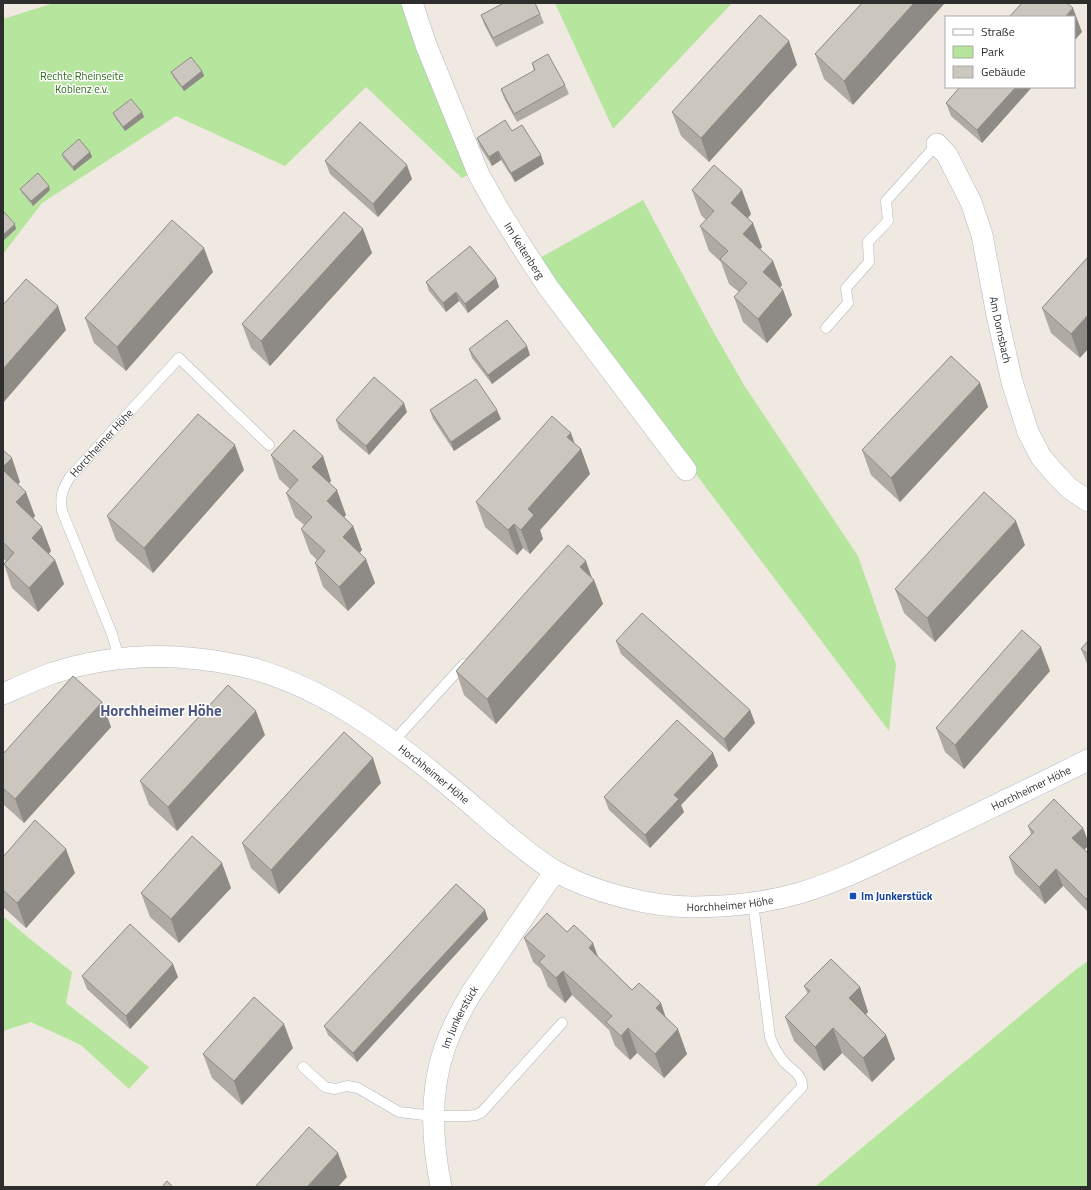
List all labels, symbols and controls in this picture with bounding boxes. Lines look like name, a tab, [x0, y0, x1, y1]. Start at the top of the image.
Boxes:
legend	[945, 16, 1075, 88]
text: Straße	[981, 22, 1015, 41]
text: Park	[981, 42, 1004, 61]
text: Gebäude	[981, 62, 1026, 81]
park label: Rechte Rheinseite Koblenz e.v.	[40, 68, 124, 97]
street label: Im Keitenberg	[500, 219, 549, 282]
street label: Am Dornsbach	[986, 295, 1016, 365]
street label: Horchheimer Höhe	[66, 405, 137, 480]
district label: Horchheimer Höhe	[100, 699, 222, 722]
street label: Horchheimer Höhe	[395, 741, 473, 808]
street label: Horchheimer Höhe	[988, 762, 1074, 814]
place label: Im Junkerstück	[861, 888, 933, 904]
marker: Im Junkerstück	[848, 891, 858, 901]
street label: Horchheimer Höhe	[686, 892, 775, 915]
street label: Im Junkerstück	[437, 982, 483, 1051]

